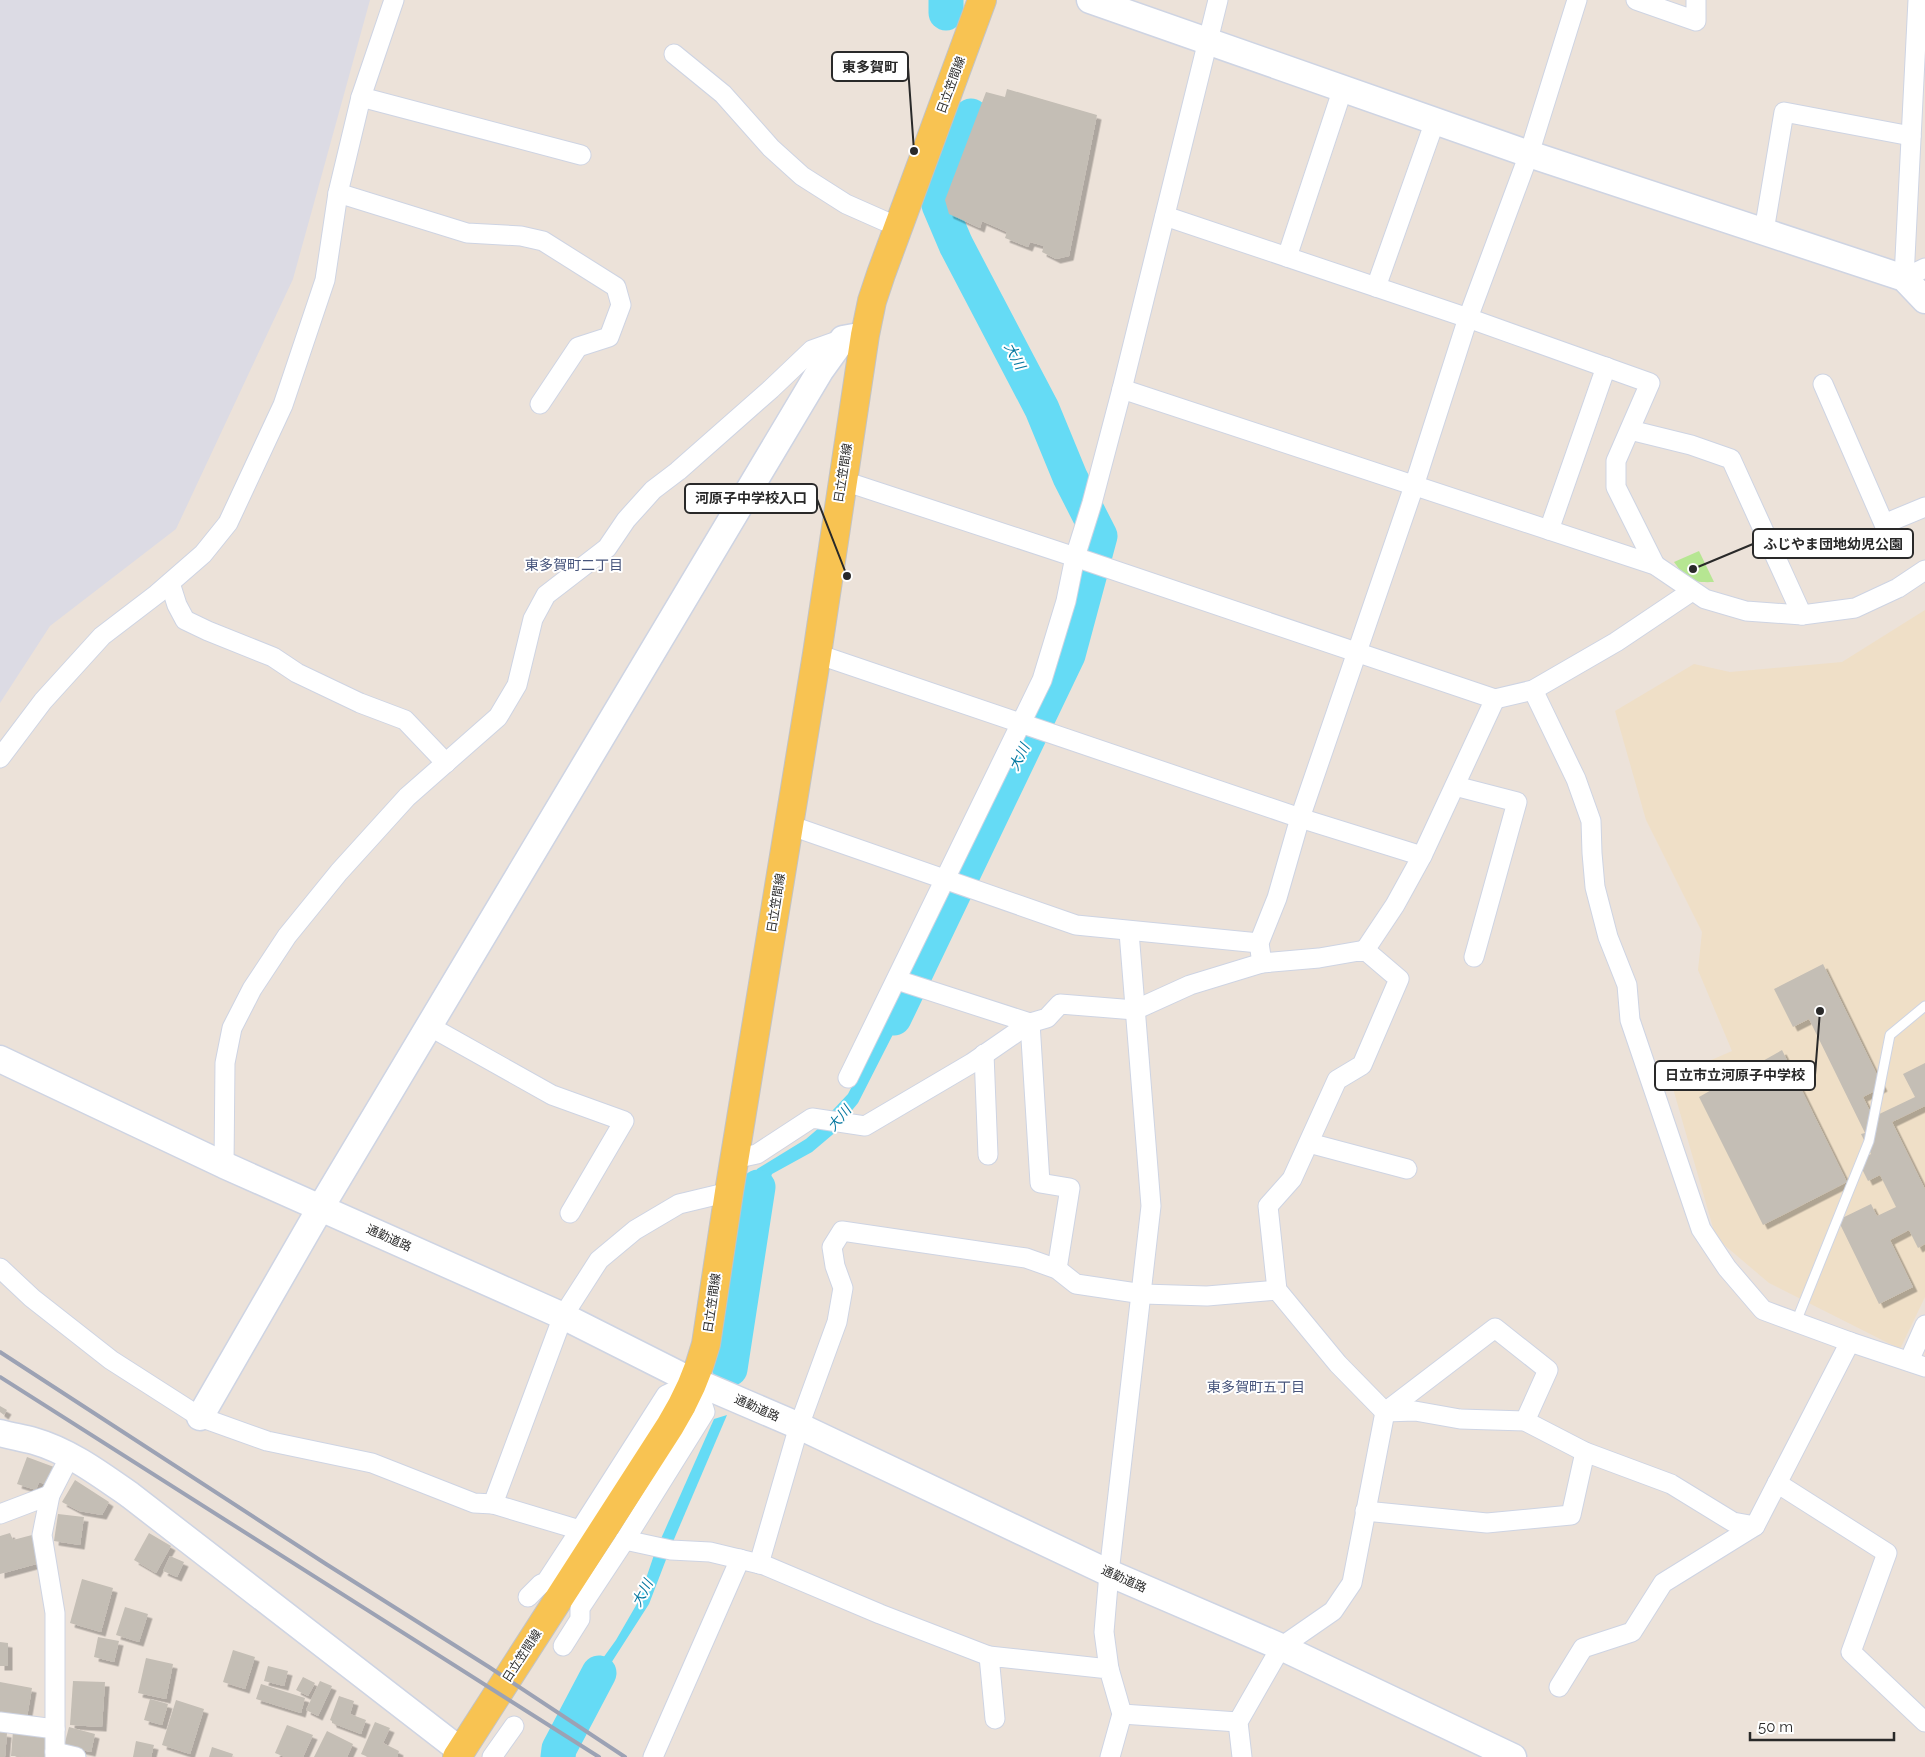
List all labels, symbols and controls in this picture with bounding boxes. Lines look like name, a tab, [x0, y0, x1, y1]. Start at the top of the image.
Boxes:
callout: 東多賀町	[832, 52, 908, 81]
street label: 日立笠間線	[934, 54, 968, 116]
text: 東多賀町	[842, 59, 898, 75]
water label: 大川	[1001, 340, 1030, 374]
street label: 日立笠間線	[831, 442, 855, 504]
callout: 河原子中学校入口	[685, 484, 817, 513]
text: 河原子中学校入口	[695, 490, 807, 506]
callout: ふじやま団地幼児公園	[1753, 529, 1913, 558]
text: ふじやま団地幼児公園	[1763, 536, 1903, 552]
district label: 東多賀町二丁目	[525, 557, 623, 573]
water label: 大川	[1006, 739, 1033, 773]
street label: 日立笠間線	[764, 872, 788, 934]
callout: 日立市立河原子中学校	[1655, 1061, 1815, 1090]
text: 日立市立河原子中学校	[1665, 1067, 1805, 1083]
water label: 大川	[824, 1101, 855, 1134]
street label: 通勤道路	[364, 1222, 414, 1254]
street label: 日立笠間線	[701, 1272, 723, 1334]
district label: 東多賀町五丁目	[1207, 1379, 1305, 1395]
street label: 通勤道路	[732, 1392, 782, 1424]
street label: 通勤道路	[1099, 1563, 1149, 1595]
water label: 大川	[628, 1575, 657, 1609]
street label: 日立笠間線	[500, 1627, 544, 1685]
scale bar	[1750, 1710, 1894, 1742]
text: 50 m	[1758, 1718, 1793, 1736]

